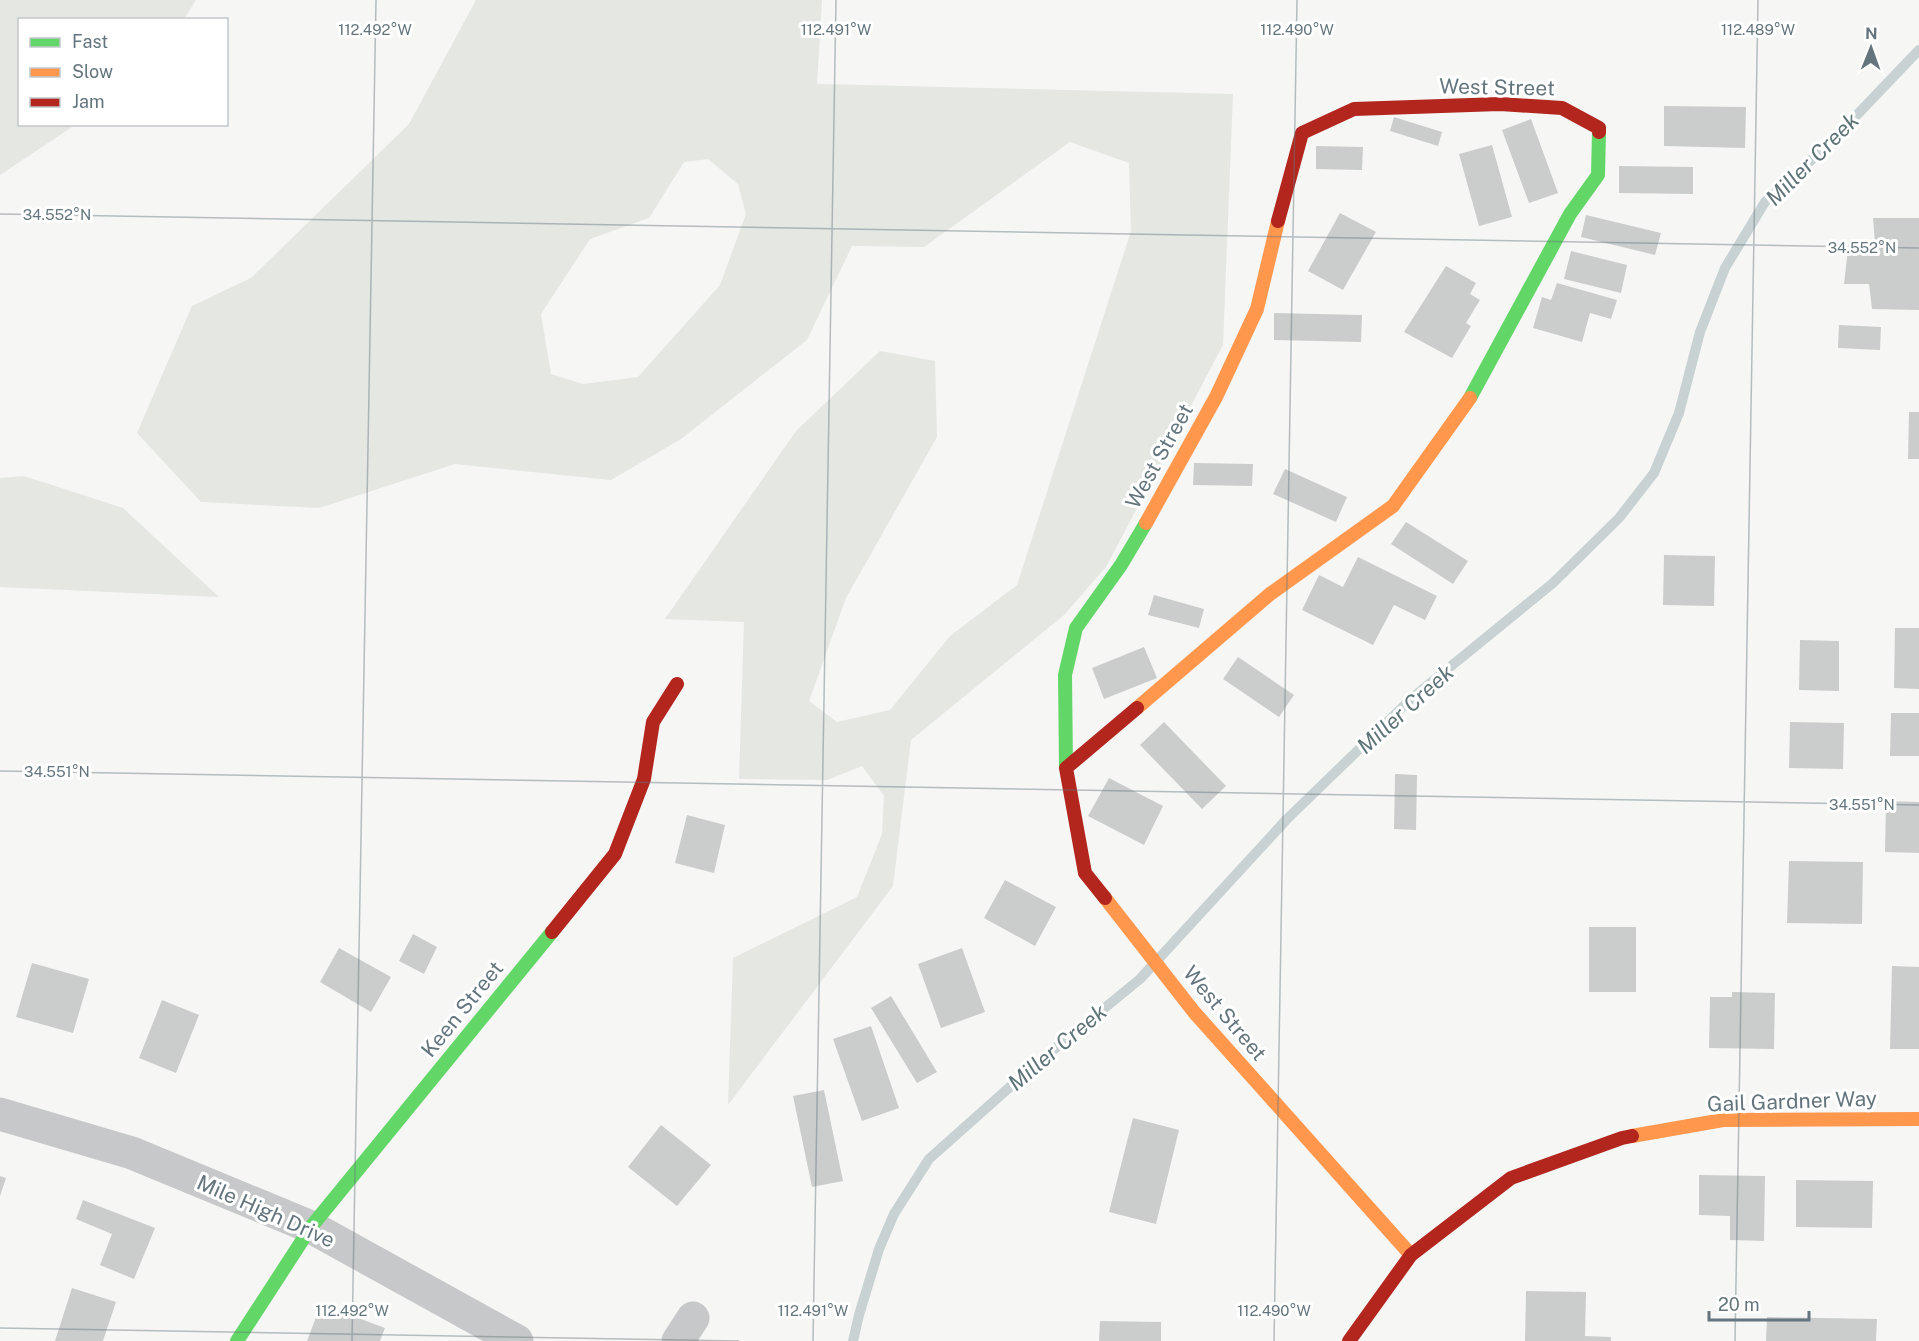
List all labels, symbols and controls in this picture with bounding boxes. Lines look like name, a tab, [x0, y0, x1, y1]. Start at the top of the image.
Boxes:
legend	[18, 18, 228, 126]
north arrow	[1841, 18, 1901, 78]
text: 112.492°W	[338, 21, 412, 38]
text: 112.491°W	[801, 21, 871, 38]
text: 112.490°W	[1260, 21, 1334, 38]
text: 112.489°W	[1721, 21, 1795, 38]
text: N	[1865, 24, 1878, 43]
text: Fast	[72, 31, 108, 52]
text: Slow	[72, 61, 113, 82]
street label: West Street	[1439, 73, 1555, 101]
text: Jam	[72, 91, 105, 112]
water label: Miller Creek	[1760, 107, 1864, 211]
text: 34.552°N	[23, 206, 91, 223]
text: 34.552°N	[1828, 239, 1896, 256]
street label: West Street	[1120, 399, 1198, 513]
water label: Miller Creek	[1351, 659, 1459, 759]
text: 34.551°N	[24, 763, 90, 780]
text: 34.551°N	[1829, 796, 1895, 813]
street label: Keen Street	[416, 956, 508, 1062]
street label: West Street	[1178, 961, 1272, 1065]
water label: Miller Creek	[1002, 998, 1112, 1096]
street label: Gail Gardner Way	[1707, 1086, 1877, 1116]
street label: Mile High Drive	[193, 1169, 339, 1253]
scale bar	[1709, 1284, 1810, 1322]
text: 20 m	[1718, 1294, 1760, 1315]
text: 112.492°W	[315, 1302, 389, 1319]
text: 112.491°W	[778, 1302, 848, 1319]
text: 112.490°W	[1237, 1302, 1311, 1319]

